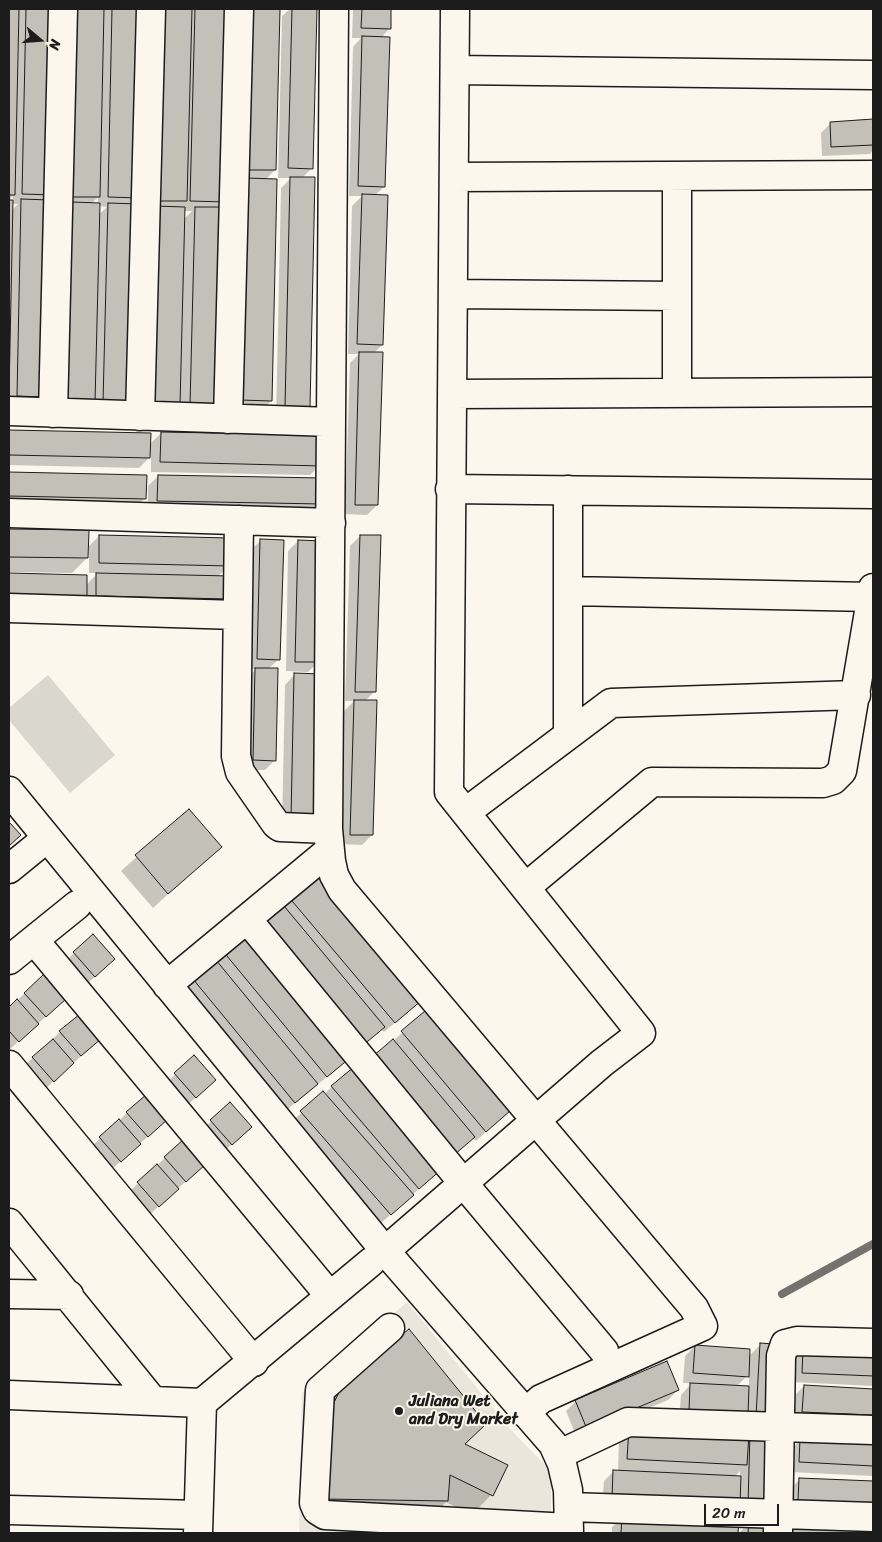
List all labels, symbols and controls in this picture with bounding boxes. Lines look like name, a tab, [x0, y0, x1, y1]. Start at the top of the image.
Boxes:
north arrow	[15, 15, 65, 65]
text: N	[41, 36, 68, 53]
place label: Juliana Wet and Dry Market	[409, 1392, 518, 1430]
marker: Juliana Wet and Dry Market	[393, 1405, 405, 1417]
scale bar	[707, 1494, 782, 1526]
text: 20 m	[712, 1500, 746, 1526]

